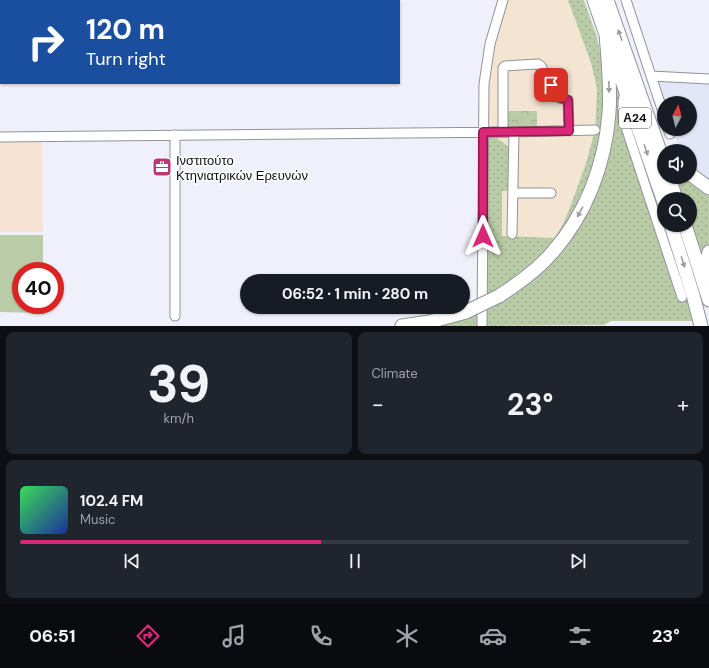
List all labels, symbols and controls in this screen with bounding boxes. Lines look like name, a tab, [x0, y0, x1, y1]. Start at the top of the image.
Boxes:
text: 120 m	[86, 11, 165, 48]
icon: right	[20, 16, 72, 68]
one-way arrow	[616, 29, 622, 41]
text: Turn right	[86, 47, 166, 71]
pin	[534, 68, 568, 102]
icon: arrive	[540, 74, 562, 96]
one-way arrow	[606, 81, 612, 94]
north arrow	[657, 96, 697, 136]
map controls	[657, 96, 697, 232]
road number: Α24	[619, 108, 651, 128]
one-way arrow	[644, 144, 650, 156]
button: sound	[657, 144, 697, 184]
place label: Ινστιτούτο Κτηνιατρικών Ερευνών	[176, 152, 308, 184]
office icon: Ινστιτούτο Κτηνιατρικών Ερευνών	[151, 156, 173, 178]
button: search	[657, 192, 697, 232]
one-way arrow	[577, 206, 584, 218]
position arrow	[462, 215, 504, 257]
one-way arrow	[680, 256, 686, 268]
speed limit sign: 40	[12, 262, 64, 314]
text: 06:52 · 1 min · 280 m	[282, 284, 428, 304]
text: 39	[147, 350, 210, 418]
text: Climate	[372, 365, 418, 382]
text: 23°	[507, 385, 553, 424]
text: −	[372, 390, 384, 419]
text: +	[677, 390, 689, 419]
text: km/h	[163, 410, 194, 427]
text: 102.4 FM	[80, 491, 143, 511]
text: Music	[80, 511, 115, 528]
icon: previous	[121, 550, 143, 572]
icon: pause	[344, 550, 366, 572]
icon: next	[567, 550, 589, 572]
icon: directions	[134, 622, 162, 650]
icon: music	[220, 622, 248, 650]
icon: phone	[307, 622, 335, 650]
icon: climate	[393, 622, 421, 650]
icon: car	[479, 622, 507, 650]
icon: filters	[566, 622, 594, 650]
text: 06:51	[29, 624, 76, 648]
text: 23°	[652, 624, 680, 648]

